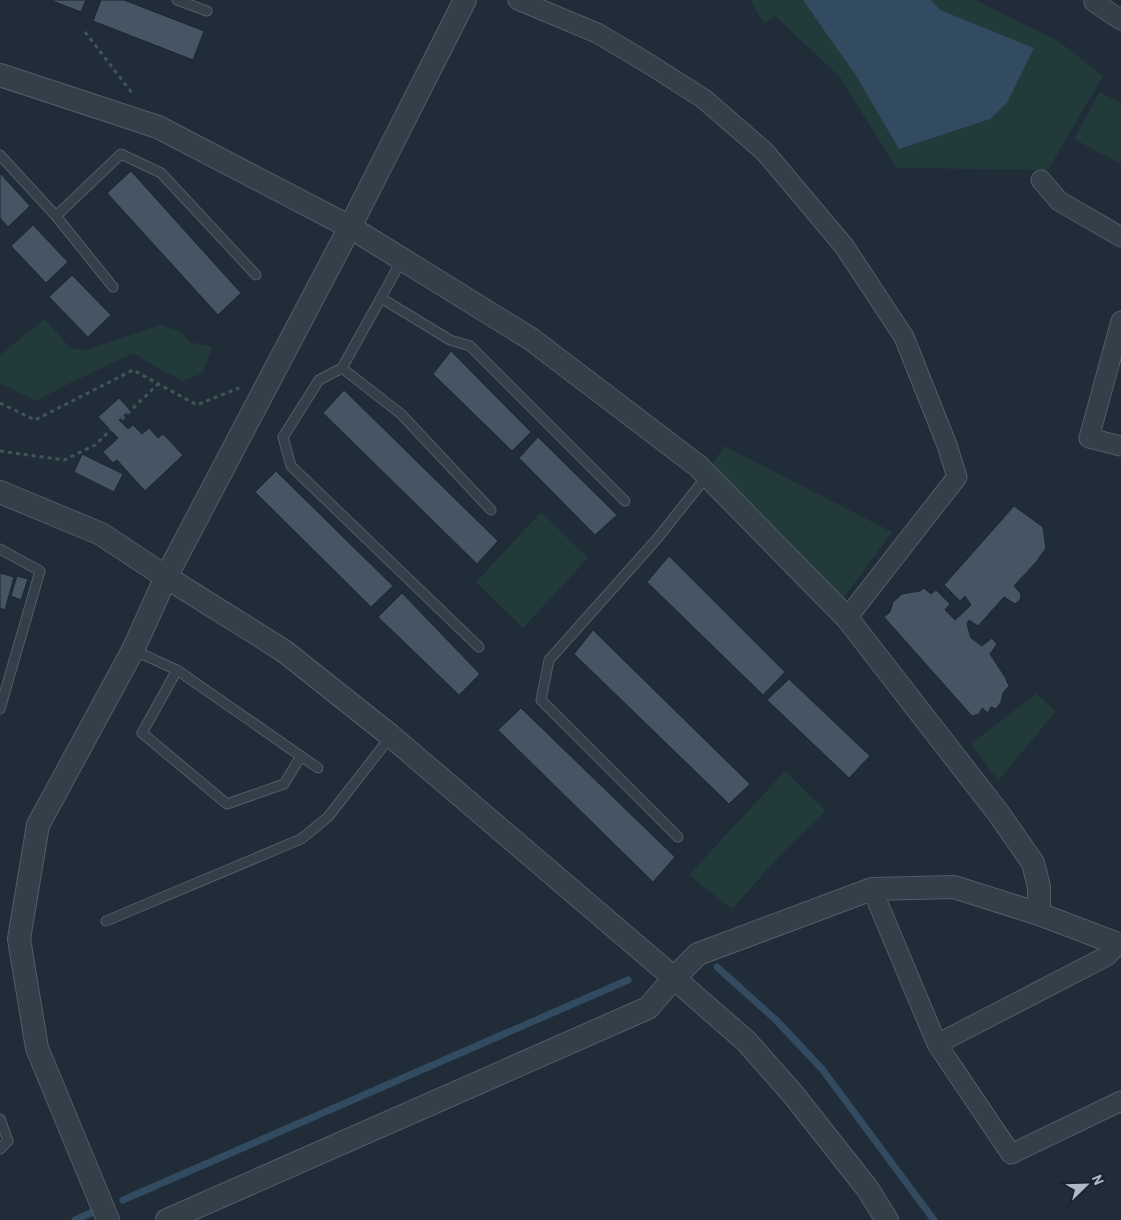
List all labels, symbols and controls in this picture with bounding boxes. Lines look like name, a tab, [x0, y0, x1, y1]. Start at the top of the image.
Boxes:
north arrow	[1061, 1160, 1111, 1210]
text: N	[1089, 1172, 1108, 1187]

